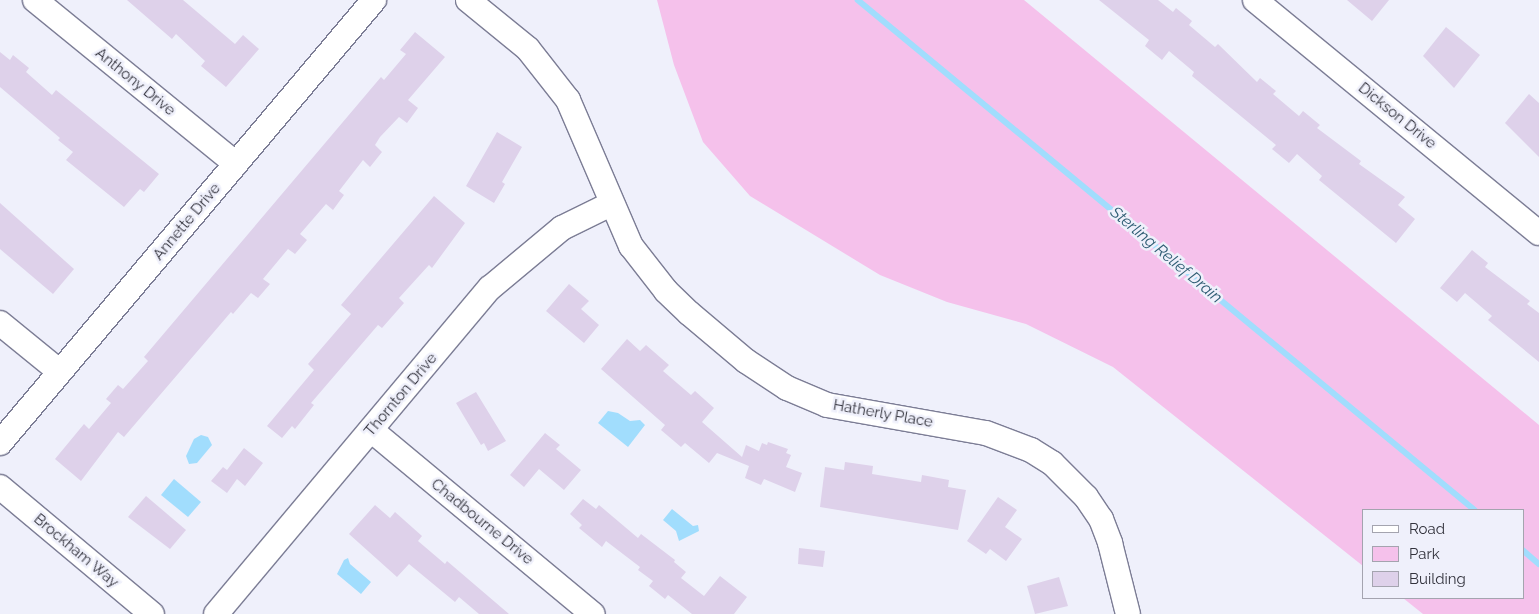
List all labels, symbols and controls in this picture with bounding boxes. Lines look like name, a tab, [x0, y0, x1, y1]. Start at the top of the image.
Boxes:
street label: Anthony Drive	[91, 44, 179, 120]
street label: Dickson Drive	[1355, 79, 1439, 153]
street label: Annette Drive	[150, 180, 224, 264]
water label: Sterling Relief Drain	[1106, 203, 1226, 307]
street label: Thornton Drive	[361, 350, 441, 440]
street label: Hatherly Place	[832, 396, 934, 432]
street label: Chadbourne Drive	[427, 475, 537, 569]
legend	[1362, 509, 1524, 599]
street label: Brockham Way	[30, 510, 122, 592]
text: Road	[1409, 520, 1445, 538]
text: Park	[1409, 545, 1440, 563]
text: Building	[1409, 570, 1466, 588]

